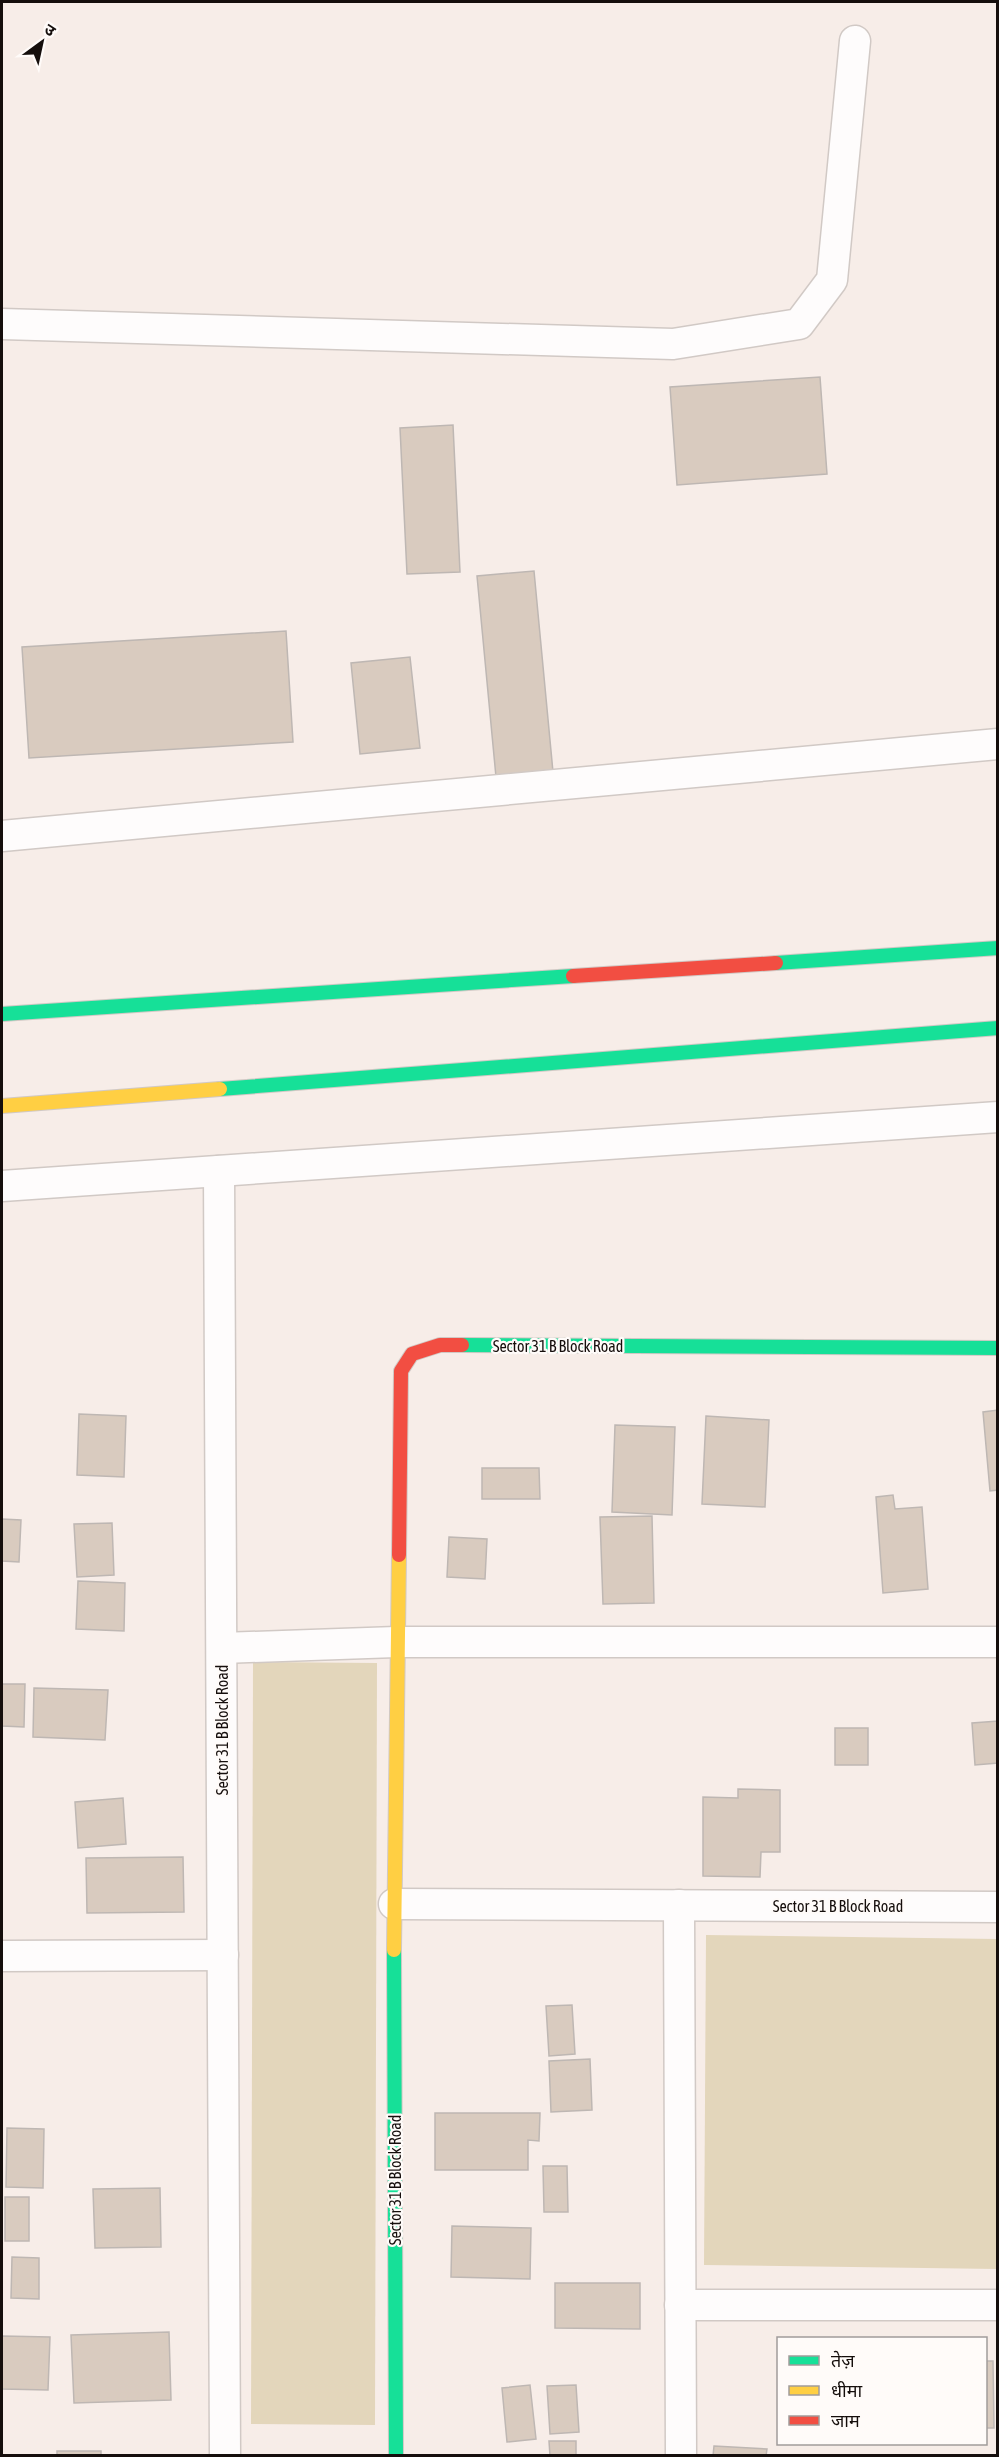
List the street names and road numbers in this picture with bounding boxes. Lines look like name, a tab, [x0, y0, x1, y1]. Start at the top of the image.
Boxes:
street label: Sector 31 B Block Road	[493, 1337, 623, 1355]
street label: Sector 31 B Block Road	[213, 1665, 231, 1795]
street label: Sector 31 B Block Road	[773, 1897, 903, 1915]
street label: Sector 31 B Block Road	[386, 2115, 404, 2245]

